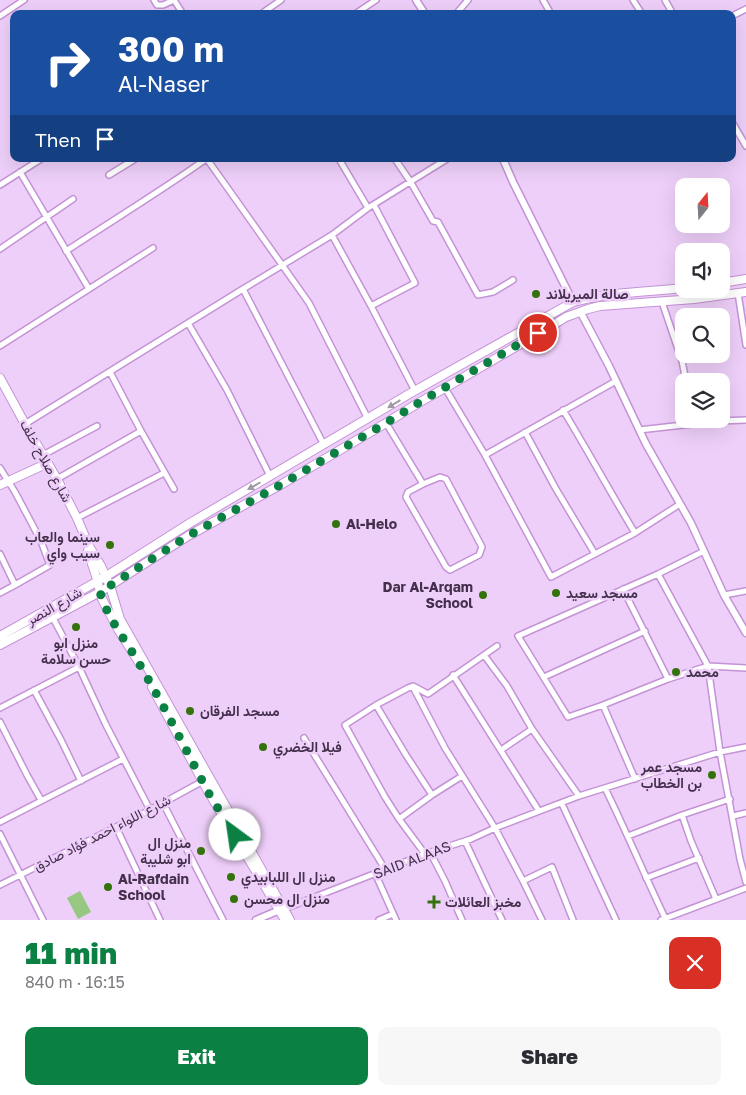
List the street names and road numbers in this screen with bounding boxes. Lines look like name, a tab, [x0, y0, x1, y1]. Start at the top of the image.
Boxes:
street label: شارع صلاح خلف	[14, 417, 76, 506]
street label: شارع النصر	[22, 583, 86, 631]
street label: شارع اللواء احمد فؤاد صادق	[30, 791, 174, 877]
street label: SAID ALAAS	[371, 837, 453, 882]

